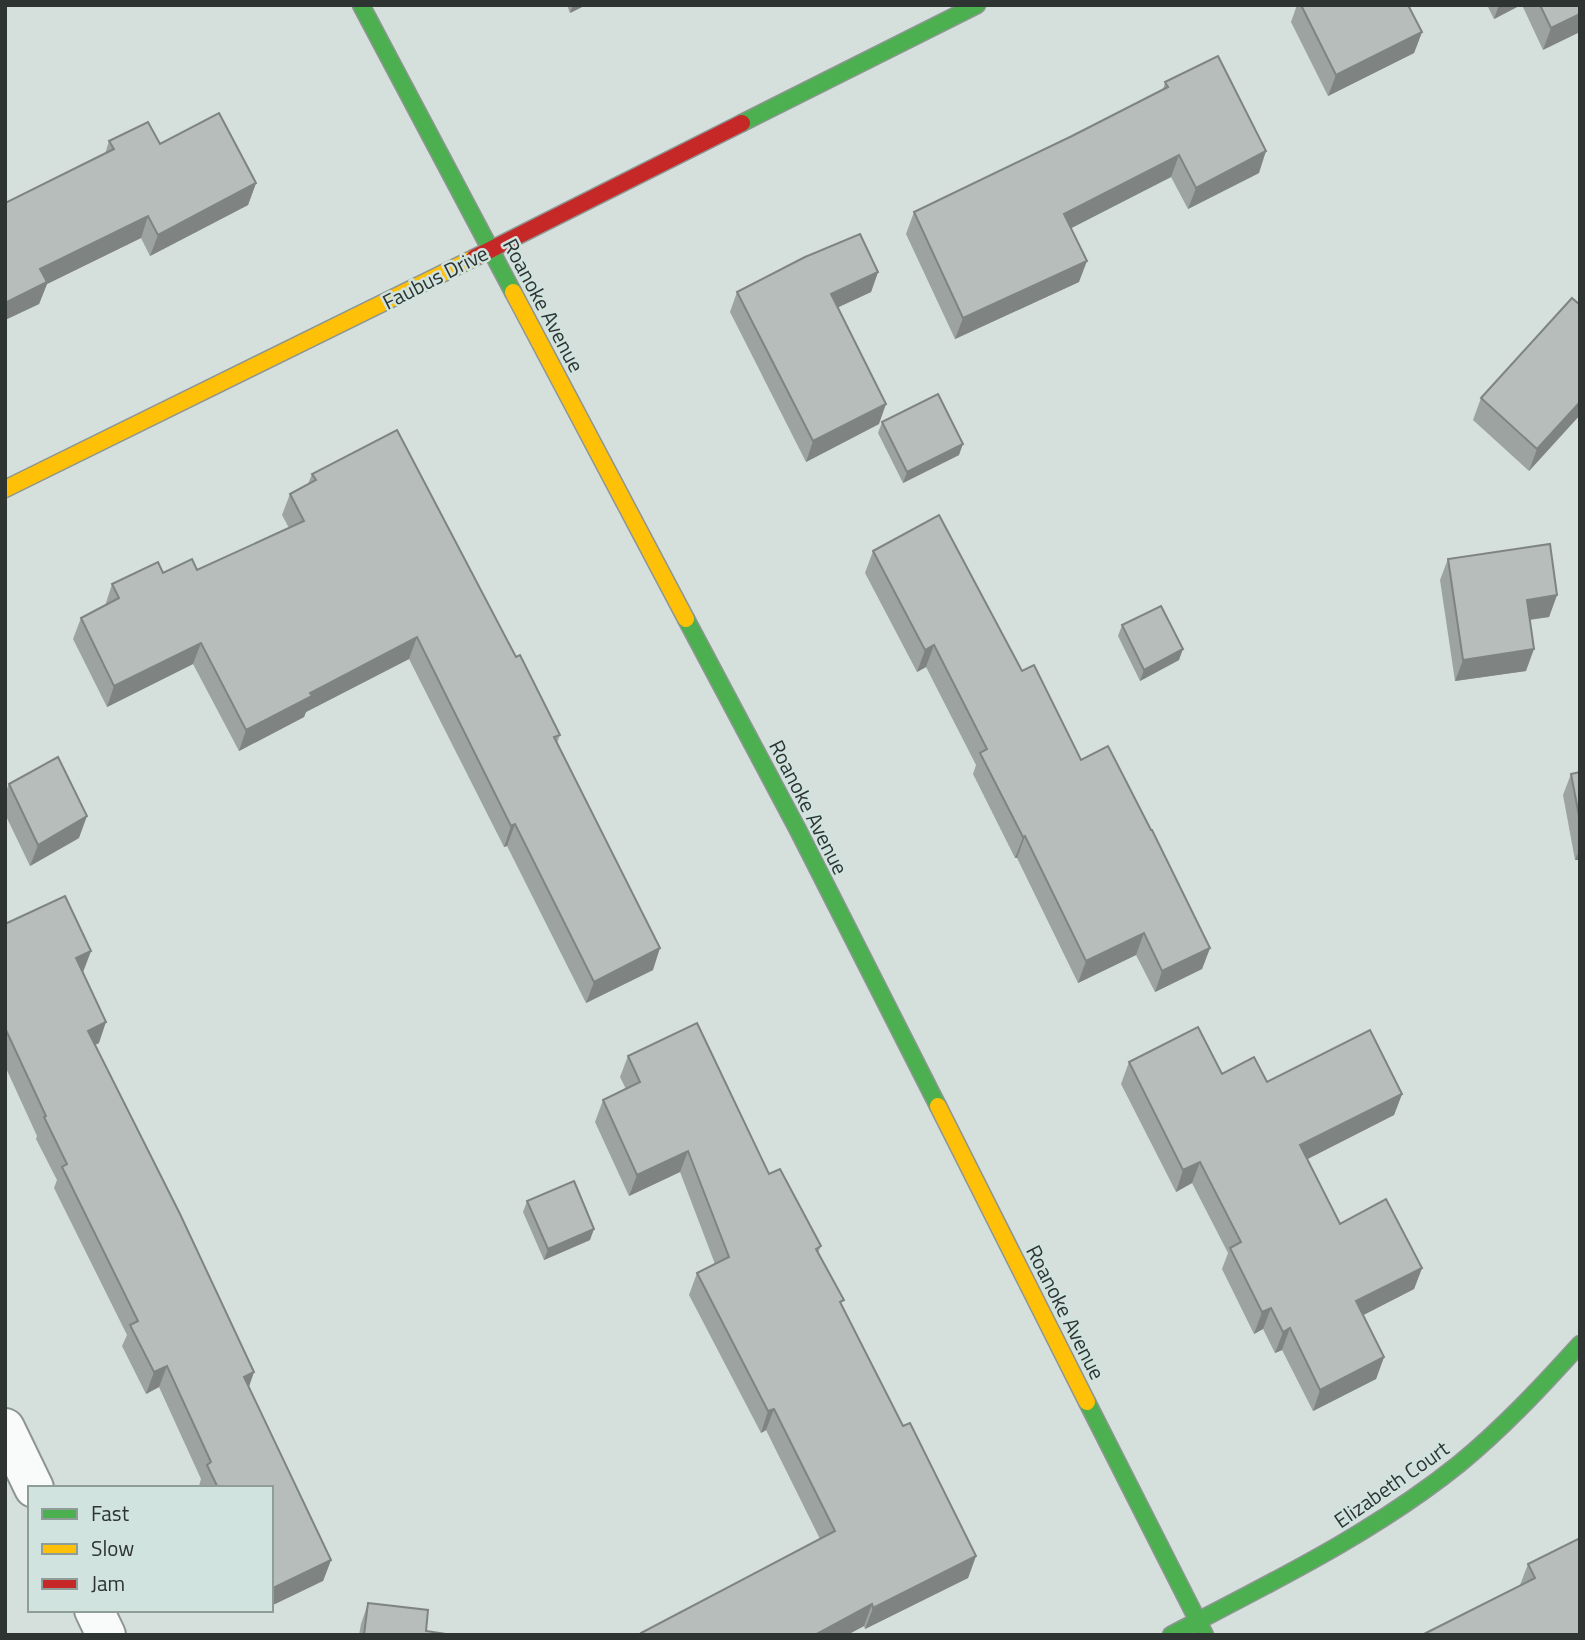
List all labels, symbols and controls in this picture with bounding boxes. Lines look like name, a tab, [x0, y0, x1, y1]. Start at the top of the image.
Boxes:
street label: Roanoke Avenue	[495, 232, 593, 378]
street label: Faubus Drive	[377, 237, 493, 317]
street label: Roanoke Avenue	[761, 734, 857, 880]
street label: Roanoke Avenue	[1018, 1239, 1114, 1385]
street label: Elizabeth Court	[1327, 1432, 1456, 1536]
legend	[28, 1486, 273, 1612]
text: Fast	[91, 1497, 130, 1529]
text: Slow	[91, 1532, 134, 1564]
text: Jam	[91, 1567, 125, 1599]

